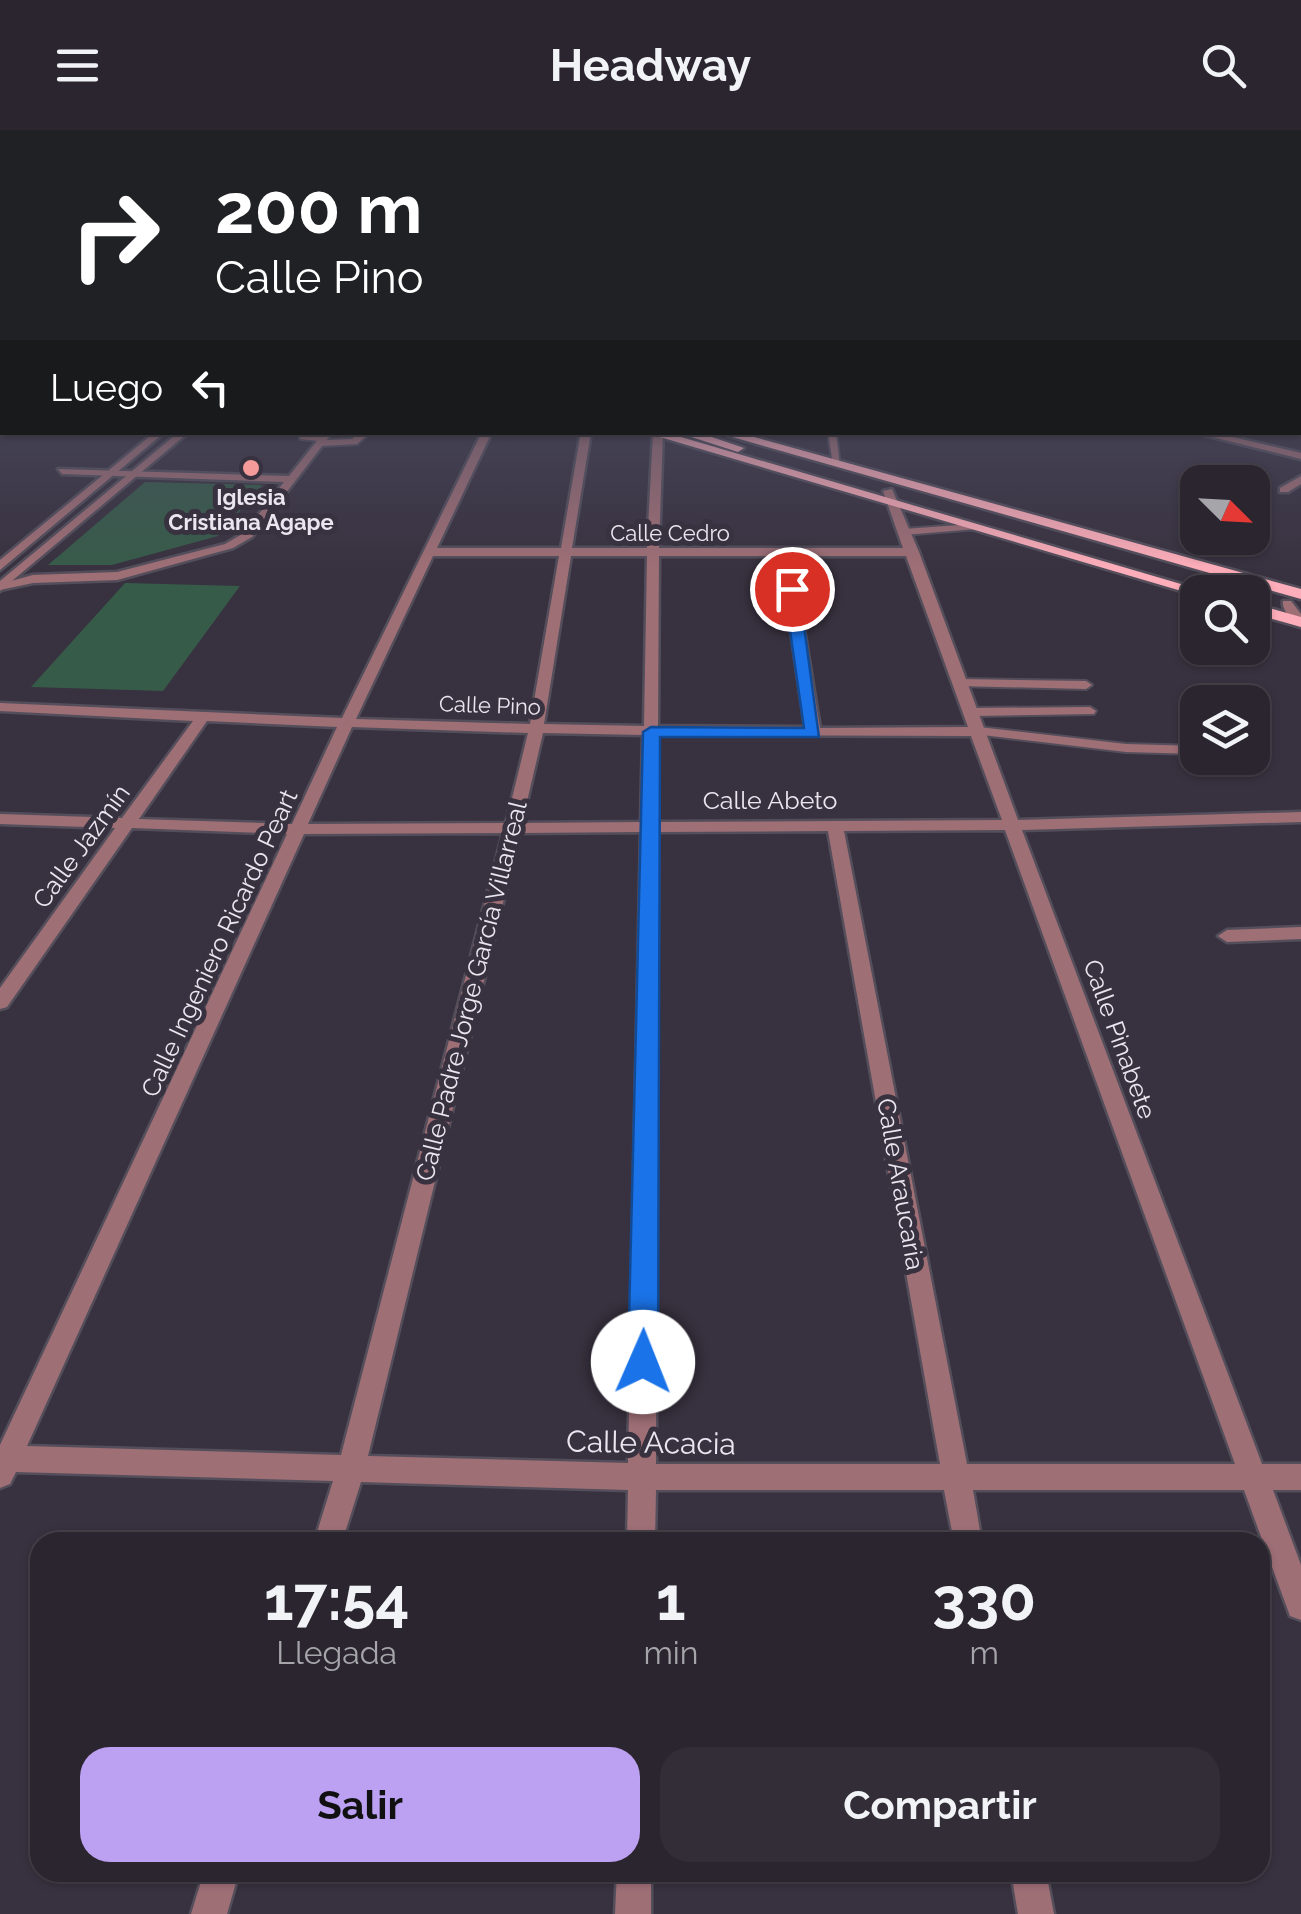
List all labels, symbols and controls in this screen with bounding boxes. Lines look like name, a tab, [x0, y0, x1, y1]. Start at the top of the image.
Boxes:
icon: menu	[50, 38, 105, 93]
icon: search	[1196, 38, 1251, 93]
text: Headway	[550, 39, 751, 92]
text: 200 m	[215, 167, 422, 249]
icon: right	[50, 170, 180, 300]
text: Calle Pino	[215, 251, 424, 304]
icon: left	[183, 360, 238, 415]
text: Luego	[50, 365, 163, 410]
marker: Iglesia Cristiana Agape	[240, 457, 262, 479]
north arrow	[1180, 465, 1270, 555]
map controls	[1180, 465, 1270, 775]
place label: Iglesia Cristiana Agape	[168, 484, 334, 535]
street label: Calle Cedro	[610, 520, 730, 546]
pin	[750, 547, 835, 632]
icon: arrive	[765, 562, 820, 617]
button: search	[1180, 575, 1270, 665]
button: layers	[1180, 685, 1270, 775]
street label: Calle Pino	[439, 690, 541, 720]
street label: Calle Jazmín	[26, 778, 136, 914]
street label: Calle Ingeniero Ricardo Peart	[134, 784, 304, 1101]
street label: Calle Abeto	[703, 785, 837, 815]
street label: Calle Padre Jorge García Villarreal	[409, 798, 533, 1184]
street label: Calle Pinabete	[1077, 955, 1163, 1123]
street label: Calle Araucaria	[871, 1096, 931, 1272]
position arrow	[591, 1310, 695, 1414]
street label: Calle Acacia	[566, 1424, 736, 1461]
text: 17:54	[264, 1564, 410, 1634]
text: 1	[656, 1564, 686, 1634]
text: 330	[932, 1564, 1036, 1634]
text: Llegada	[276, 1634, 397, 1671]
text: min	[643, 1634, 698, 1671]
text: m	[969, 1634, 999, 1671]
button: Salir	[80, 1747, 640, 1862]
button: Compartir	[660, 1747, 1220, 1862]

